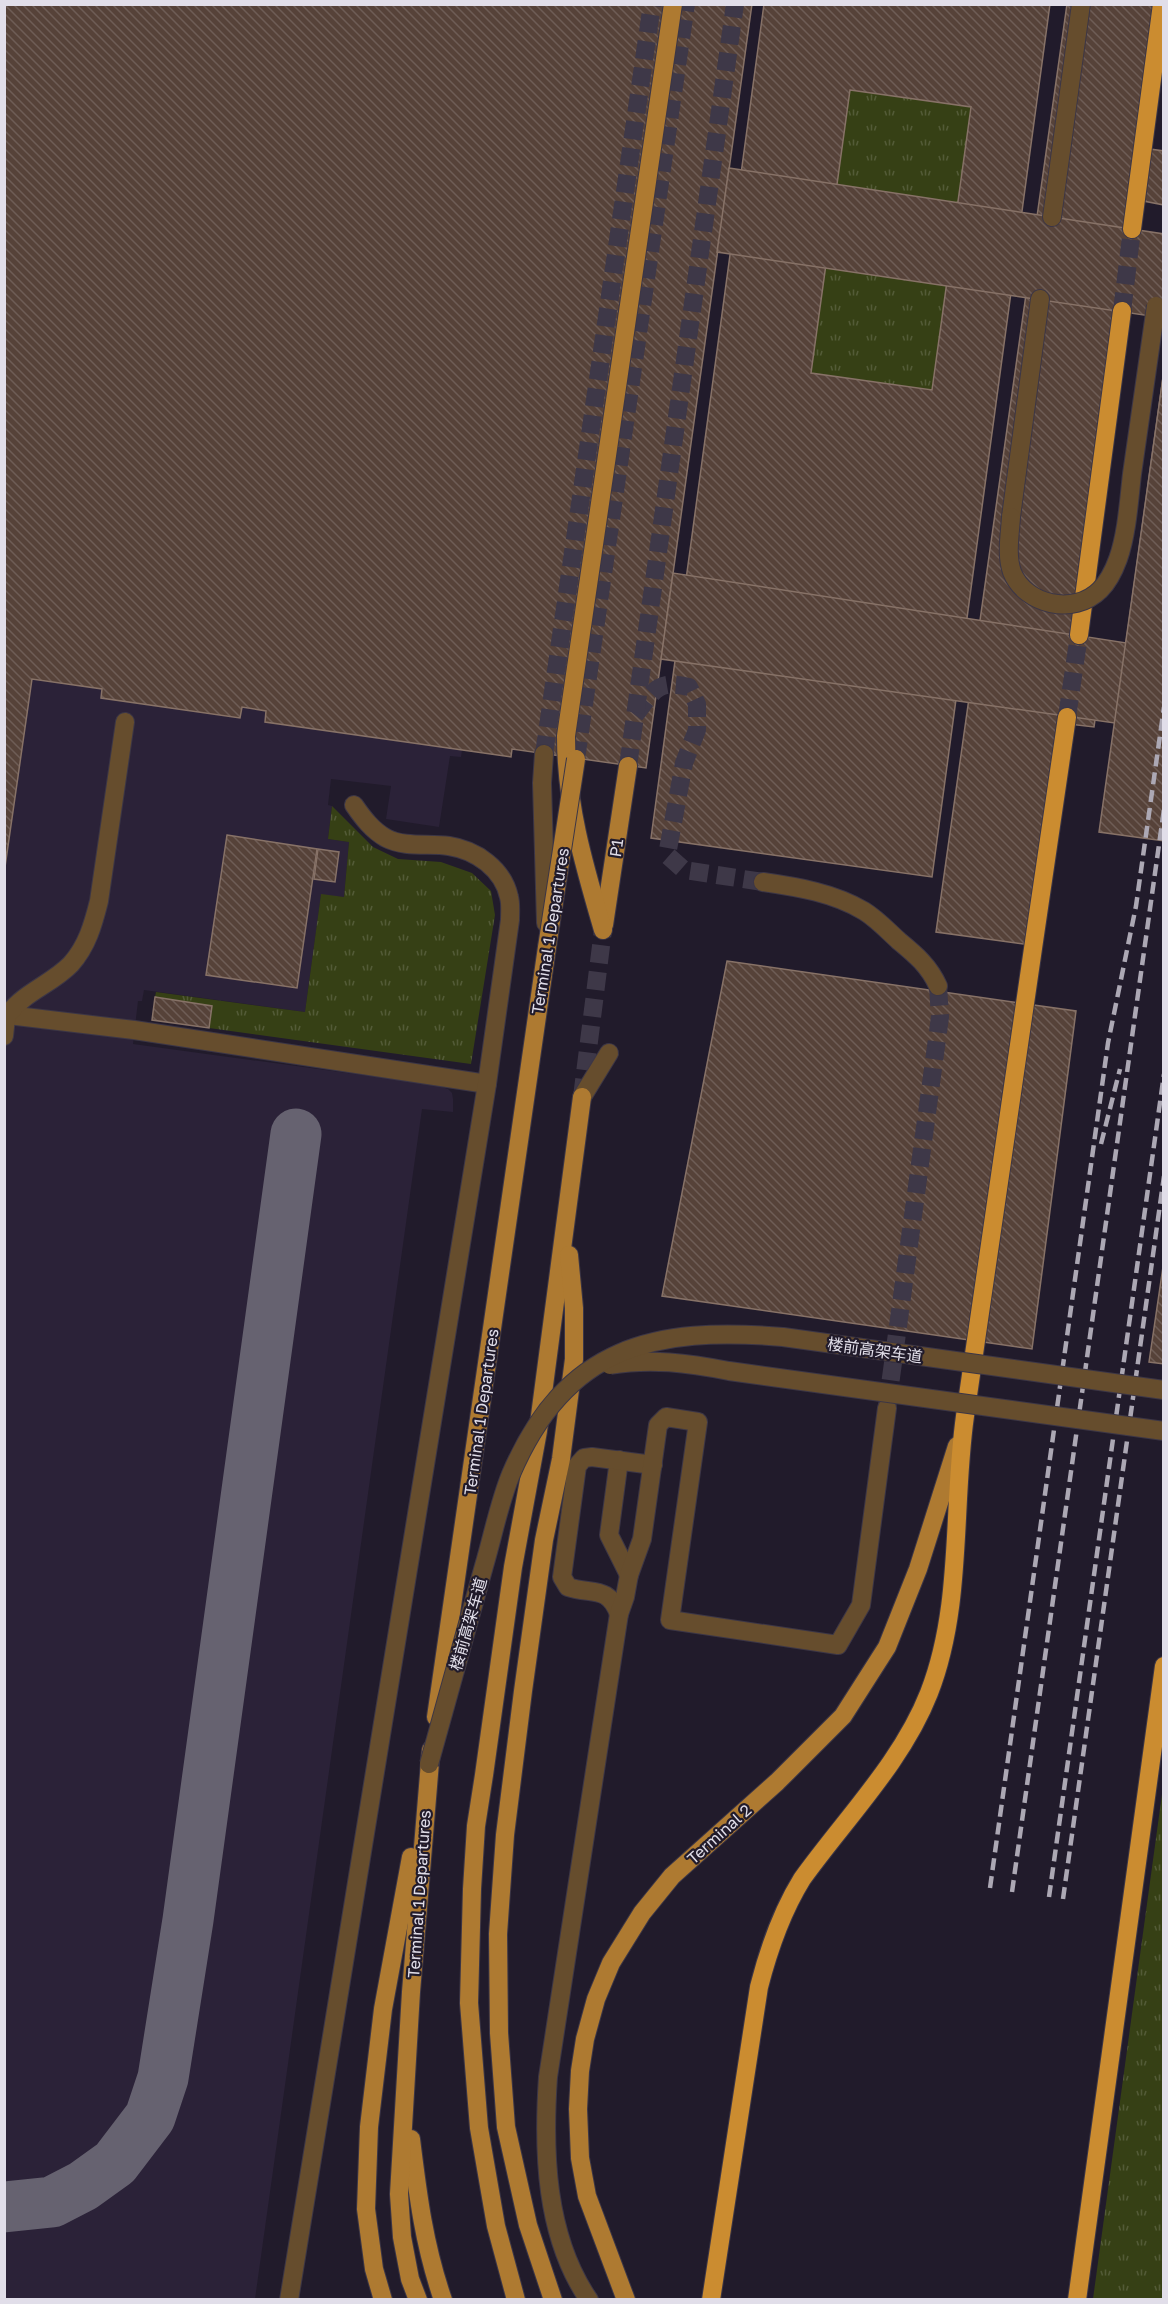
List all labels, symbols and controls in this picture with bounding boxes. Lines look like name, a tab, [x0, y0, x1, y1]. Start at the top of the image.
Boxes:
street label: P1	[605, 837, 627, 858]
street label: Terminal 1 Departures	[527, 846, 573, 1016]
street label: Terminal 1 Departures	[459, 1327, 503, 1497]
street label: 楼前高架车道	[826, 1333, 924, 1367]
street label: 楼前高架车道	[445, 1575, 491, 1673]
street label: Terminal 2	[683, 1800, 755, 1868]
street label: Terminal 1 Departures	[403, 1809, 435, 1979]

